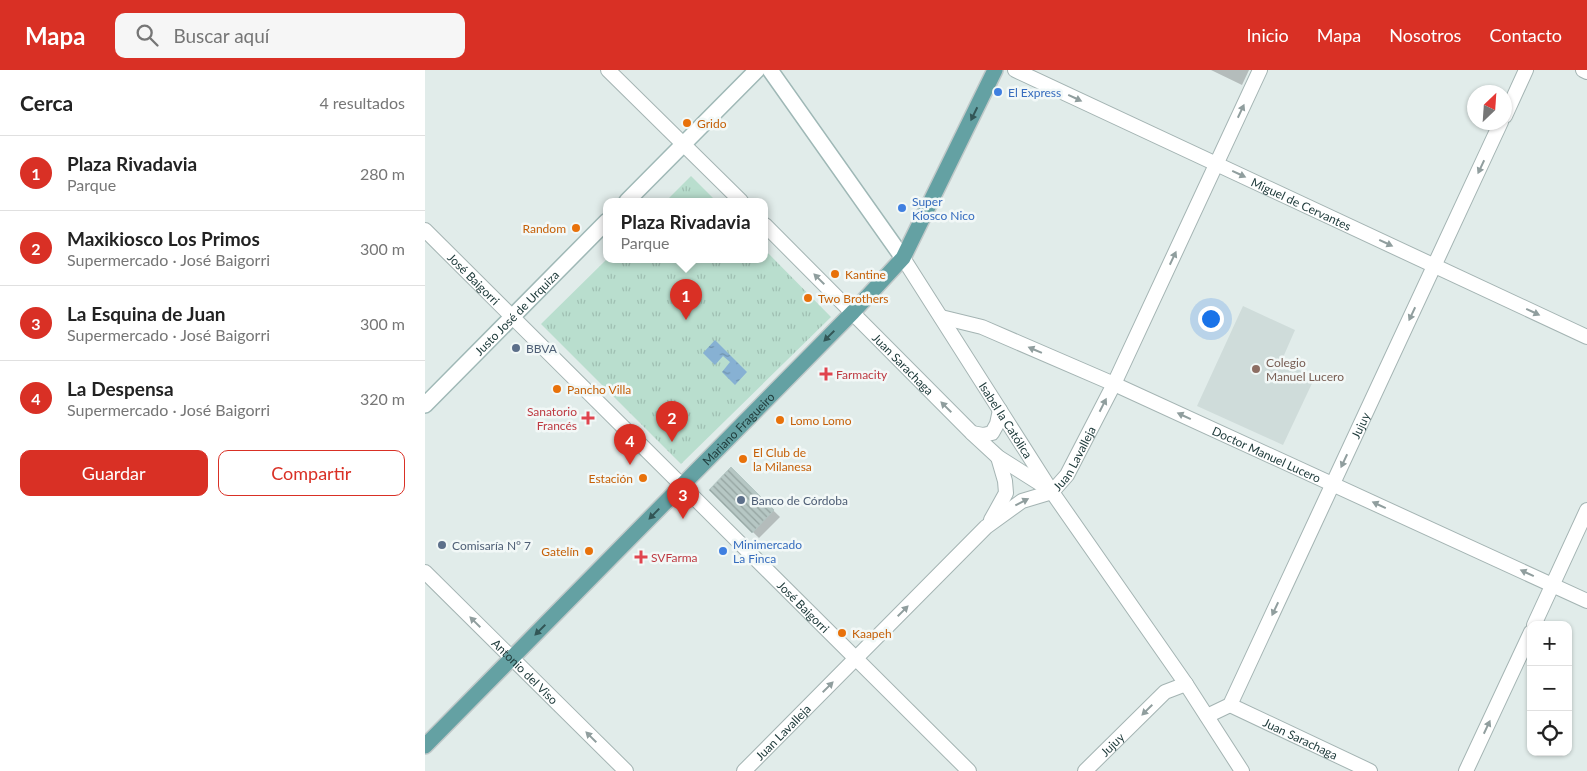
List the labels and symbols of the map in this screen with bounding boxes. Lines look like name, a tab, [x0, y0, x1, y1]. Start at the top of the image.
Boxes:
place label: El Express	[1008, 85, 1061, 100]
north arrow	[1467, 85, 1512, 130]
marker: El Express	[992, 86, 1004, 98]
one-way arrow	[1068, 94, 1083, 102]
one-way arrow	[1238, 104, 1246, 118]
one-way arrow	[969, 107, 977, 121]
place label: Grido	[697, 116, 727, 131]
marker: Grido	[681, 117, 693, 129]
one-way arrow	[1476, 160, 1484, 174]
one-way arrow	[1232, 170, 1246, 178]
street label: Miguel de Cervantes	[1249, 174, 1354, 233]
place label: Super Kiosco Nico	[912, 194, 975, 223]
marker: Super Kiosco Nico	[896, 202, 908, 214]
place label: Random	[523, 221, 566, 236]
marker: Random	[570, 222, 582, 234]
one-way arrow	[1379, 239, 1393, 247]
street label: José Baigorri	[445, 250, 503, 308]
one-way arrow	[1169, 251, 1177, 265]
street label: Justo José de Urquiza	[471, 267, 562, 358]
place label: Kantine	[845, 267, 886, 282]
marker: Kantine	[829, 268, 841, 280]
one-way arrow	[814, 273, 826, 285]
pin: 1	[670, 279, 702, 320]
place label: Two Brothers	[818, 291, 889, 306]
marker: Two Brothers	[802, 292, 814, 304]
your location	[1198, 306, 1224, 332]
one-way arrow	[1408, 307, 1416, 321]
one-way arrow	[1526, 308, 1540, 316]
one-way arrow	[823, 329, 835, 341]
street label: Juan Sarachaga	[870, 330, 937, 398]
place label: BBVA	[526, 341, 558, 356]
marker: BBVA	[510, 342, 522, 354]
one-way arrow	[1027, 346, 1042, 354]
place label: Colegio Manuel Lucero	[1266, 355, 1344, 384]
marker: Colegio Manuel Lucero	[1250, 363, 1262, 375]
place label: Farmacity	[836, 367, 888, 382]
marker: Farmacity	[820, 368, 832, 380]
street label: Isabel la Católica	[976, 379, 1036, 461]
place label: Pancho Villa	[567, 382, 631, 397]
marker: Pancho Villa	[551, 383, 563, 395]
street label: Mariano Fragueiro	[699, 389, 777, 468]
one-way arrow	[1099, 398, 1107, 412]
pin: 2	[656, 401, 688, 442]
one-way arrow	[940, 401, 952, 413]
place label: Sanatorio Francés	[527, 404, 577, 433]
street label: Jujuy	[1347, 409, 1373, 441]
marker: Sanatorio Francés	[581, 411, 595, 425]
one-way arrow	[1177, 411, 1191, 419]
place label: Lomo Lomo	[790, 413, 852, 428]
marker: Lomo Lomo	[774, 414, 786, 426]
street label: Juan Lavalleja	[1049, 423, 1099, 494]
street label: Doctor Manuel Lucero	[1210, 423, 1324, 486]
pin: 4	[614, 424, 646, 465]
place label: El Club de la Milanesa	[753, 445, 812, 474]
marker: El Club de la Milanesa	[737, 453, 749, 465]
one-way arrow	[1339, 454, 1347, 468]
place label: Estación	[589, 471, 633, 486]
marker: Estación	[637, 472, 649, 484]
pin: 3	[667, 478, 699, 519]
place label: Banco de Córdoba	[751, 493, 848, 508]
marker: Banco de Córdoba	[735, 494, 747, 506]
one-way arrow	[1015, 498, 1030, 507]
one-way arrow	[1372, 501, 1386, 509]
one-way arrow	[648, 507, 660, 519]
place label: Minimercado La Finca	[733, 537, 802, 566]
place label: Comisaría N° 7	[452, 538, 531, 553]
marker: Comisaría N° 7	[436, 539, 448, 551]
place label: Gatelín	[541, 544, 579, 559]
marker: Gatelín	[583, 545, 595, 557]
marker: Minimercado La Finca	[717, 545, 729, 557]
place label: SVFarma	[651, 550, 698, 565]
marker: SVFarma	[635, 551, 647, 563]
one-way arrow	[1520, 569, 1534, 577]
street label: José Baigorri	[774, 577, 833, 636]
one-way arrow	[1271, 602, 1279, 616]
one-way arrow	[896, 605, 908, 617]
one-way arrow	[470, 617, 482, 629]
one-way arrow	[534, 624, 546, 636]
place label: Kaapeh	[852, 626, 892, 641]
marker: Kaapeh	[836, 627, 848, 639]
street label: Antonio del Viso	[489, 635, 561, 707]
one-way arrow	[822, 681, 834, 693]
street label: Juan Lavalleja	[752, 701, 814, 763]
one-way arrow	[1141, 704, 1153, 716]
street label: Juan Sarachaga	[1261, 714, 1340, 762]
one-way arrow	[1483, 720, 1491, 734]
street label: Jujuy	[1097, 729, 1128, 759]
one-way arrow	[585, 731, 597, 743]

